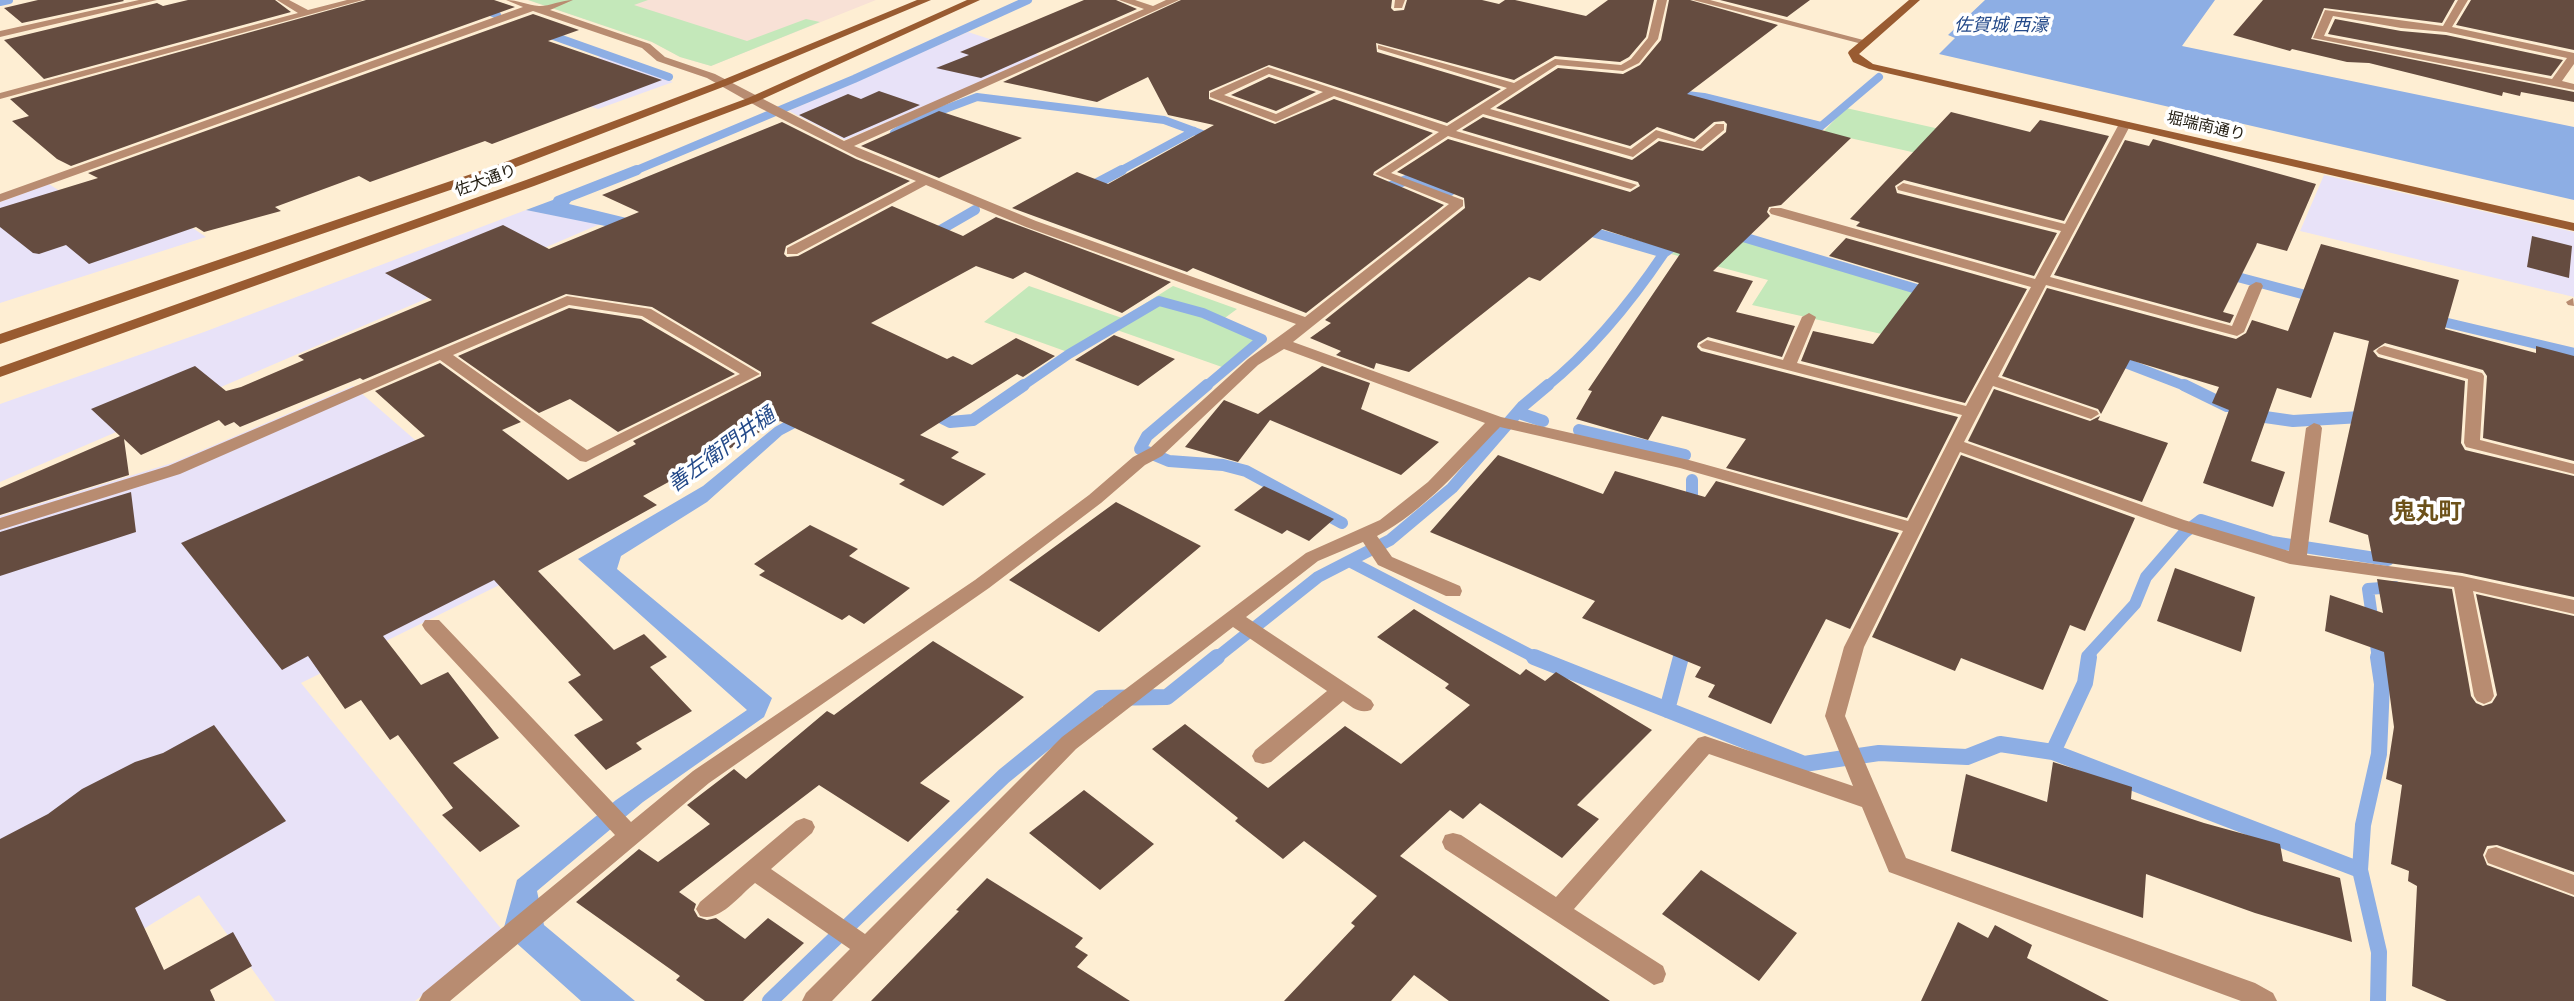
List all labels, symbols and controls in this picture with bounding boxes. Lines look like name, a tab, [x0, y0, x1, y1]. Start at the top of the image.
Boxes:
water label: 佐賀城 西濠	[1954, 15, 2048, 37]
street label: 堀端南通り	[2165, 109, 2247, 145]
street label: 佐大通り	[453, 161, 519, 201]
water label: 善左衛門井樋	[664, 404, 780, 498]
district label: 鬼丸町	[2393, 499, 2461, 527]

